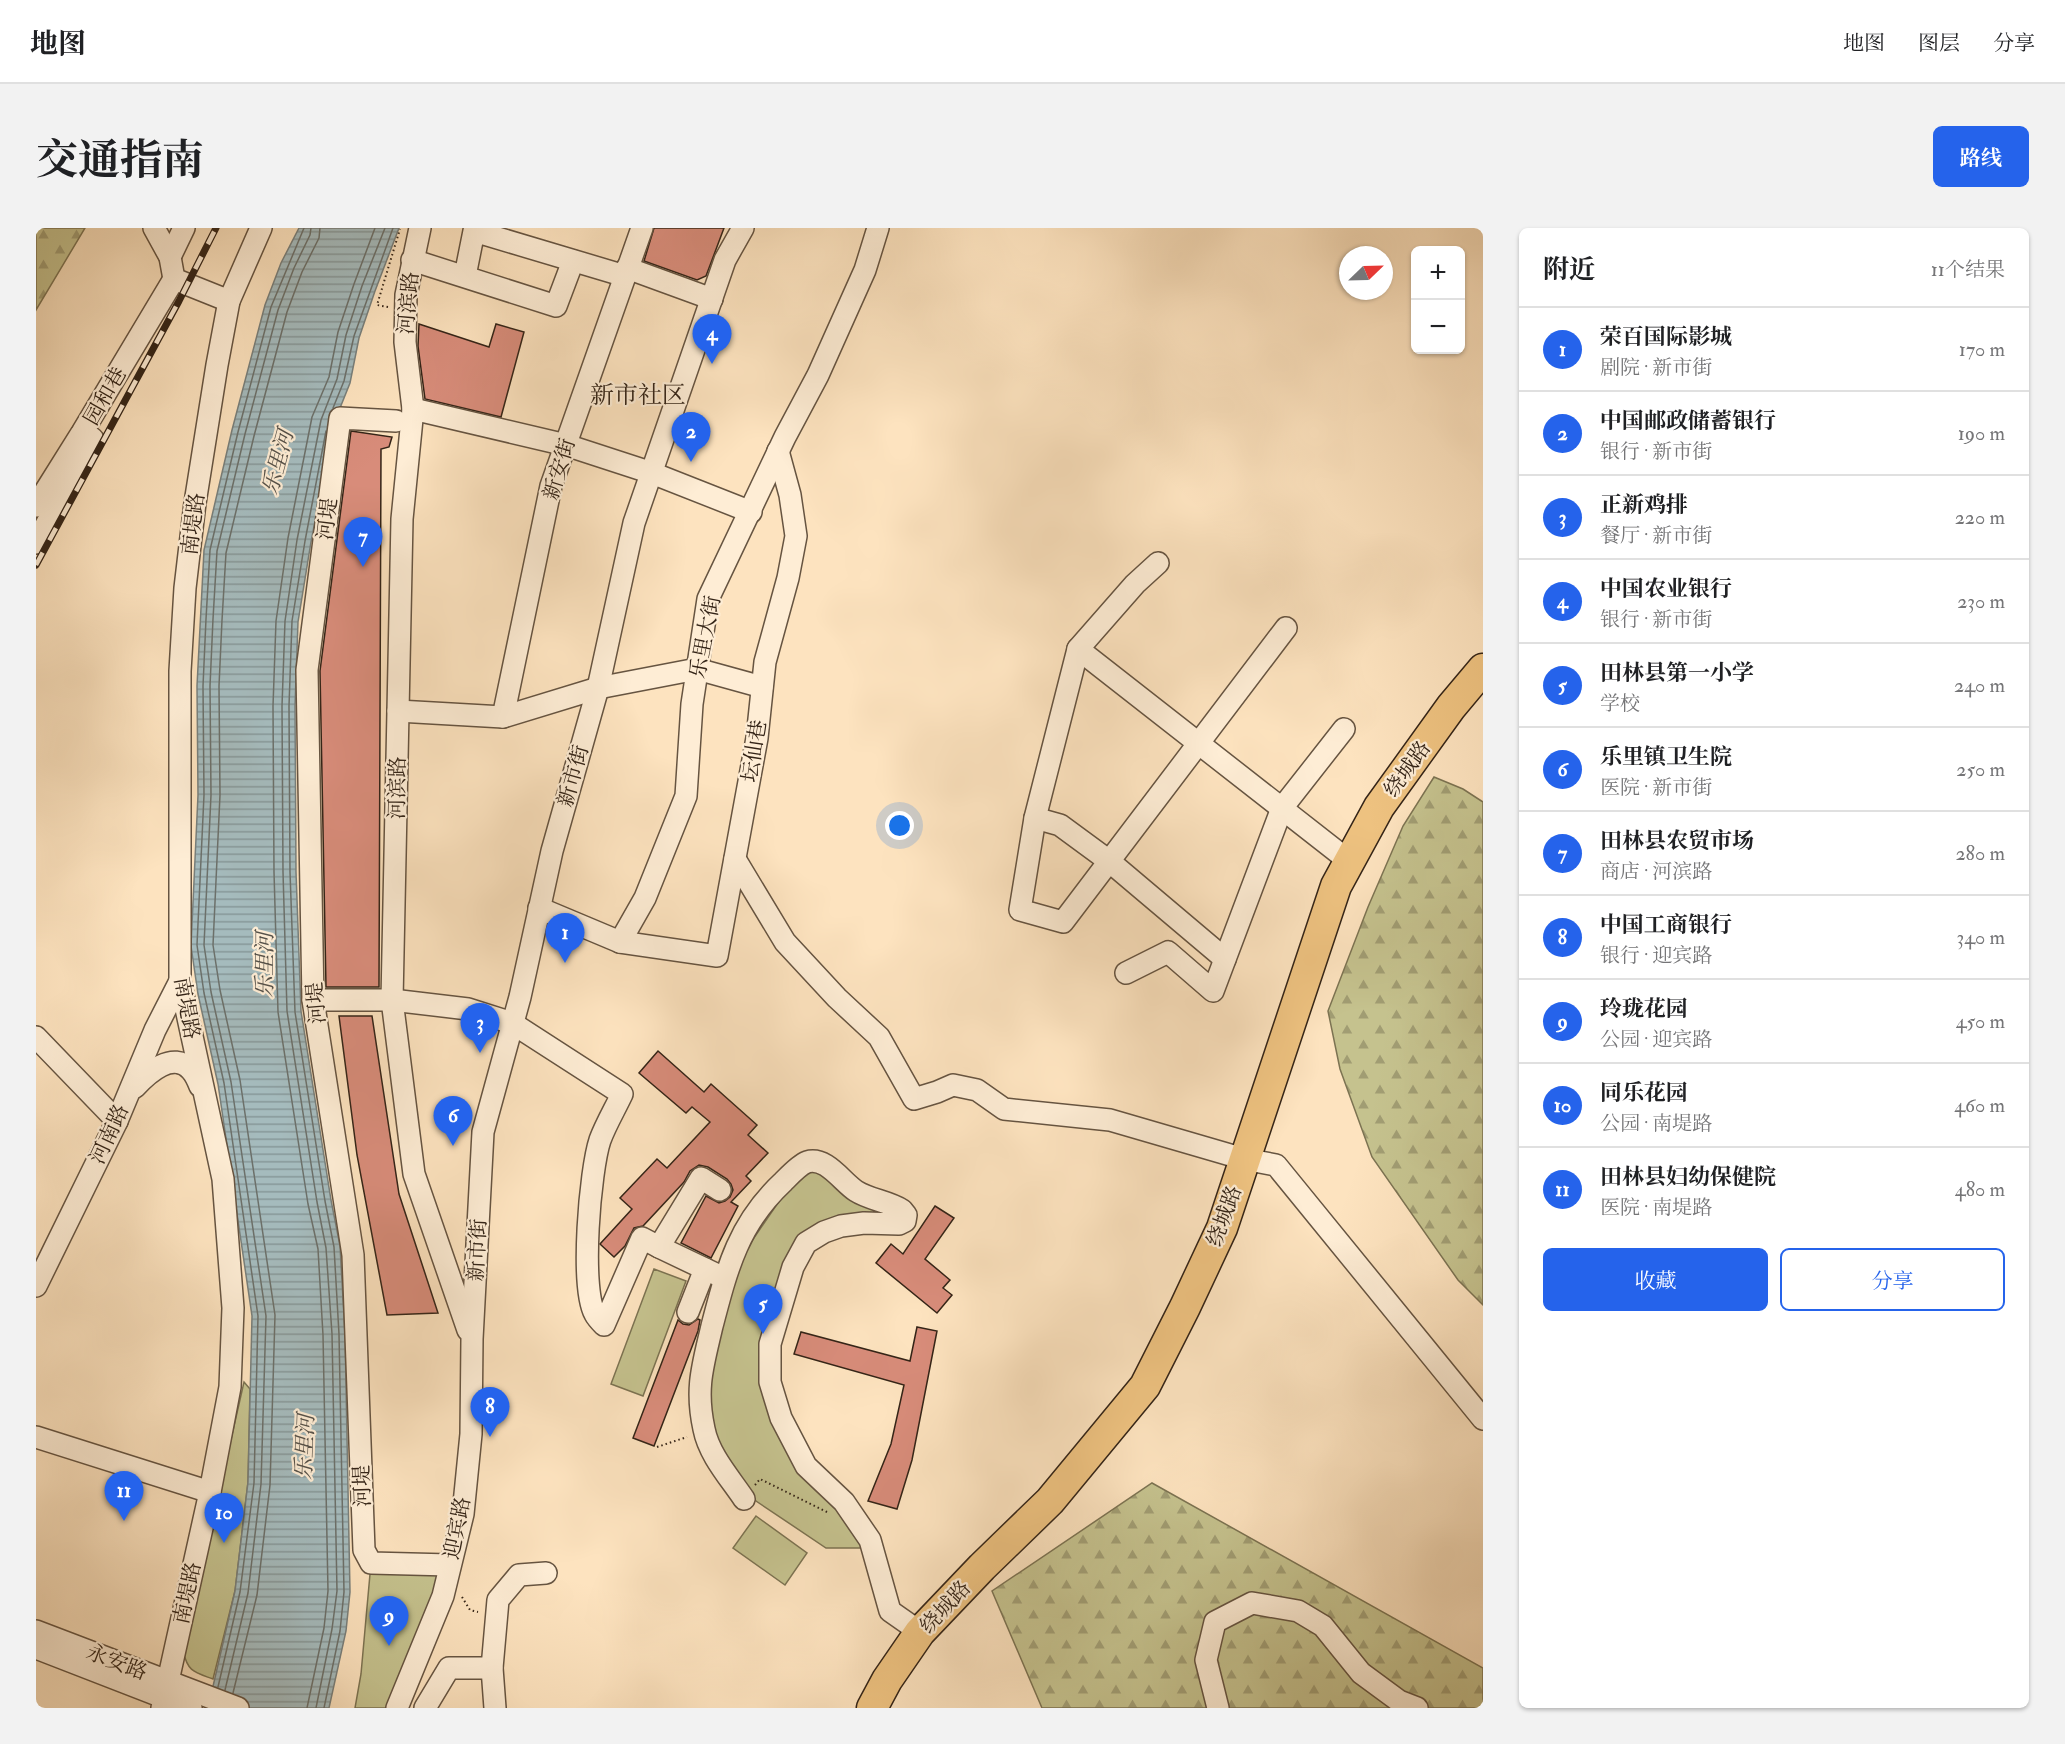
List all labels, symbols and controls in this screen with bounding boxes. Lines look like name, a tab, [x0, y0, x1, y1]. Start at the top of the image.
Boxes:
text: 地图	[30, 27, 86, 62]
text: 地图	[1843, 30, 1885, 57]
text: 图层	[1918, 30, 1960, 57]
text: 分享	[1993, 30, 2035, 57]
button: 路线	[1933, 126, 2029, 187]
text: 交通指南	[36, 135, 204, 187]
north arrow	[1339, 246, 1393, 300]
map controls	[1411, 246, 1465, 354]
button: +	[1411, 246, 1465, 300]
text: 附近	[1543, 254, 1595, 286]
text: 11个结果	[1931, 257, 2005, 282]
street label: 河滨路	[392, 270, 425, 336]
button: −	[1411, 300, 1465, 354]
pin: 4	[692, 314, 732, 364]
text: 荣百国际影城	[1600, 323, 1732, 351]
text: 1	[1559, 337, 1566, 362]
text: 170 m	[1959, 337, 2005, 362]
text: 剧院 · 新市街	[1600, 355, 1712, 380]
street label: 园和巷	[78, 362, 133, 430]
district label: 新市社区	[590, 380, 686, 411]
text: 中国邮政储蓄银行	[1600, 407, 1776, 435]
pin: 2	[672, 412, 710, 462]
text: 2	[1557, 421, 1568, 446]
text: 190 m	[1958, 421, 2005, 446]
water label: 乐里河	[256, 423, 301, 498]
street label: 新安街	[537, 435, 582, 503]
text: 银行 · 新市街	[1600, 439, 1712, 464]
street label: 南堤路	[176, 491, 211, 557]
text: 正新鸡排	[1600, 491, 1688, 519]
street label: 河堤	[312, 497, 343, 542]
text: 3	[1559, 505, 1566, 530]
text: 220 m	[1955, 505, 2005, 530]
pin: 7	[344, 518, 382, 567]
text: 餐厅 · 新市街	[1600, 523, 1712, 548]
text: 中国农业银行	[1600, 575, 1732, 603]
text: 4	[1557, 589, 1568, 614]
text: 230 m	[1957, 589, 2005, 614]
street label: 乐里大街	[684, 593, 727, 681]
text: 银行 · 新市街	[1600, 607, 1712, 632]
text: 田林县第一小学	[1600, 659, 1754, 687]
text: 5	[1558, 673, 1567, 698]
text: 240 m	[1954, 673, 2005, 698]
text: 学校	[1600, 691, 1640, 716]
street label: 坛仙巷	[736, 718, 773, 784]
street label: 绕城路	[1378, 736, 1437, 803]
street label: 新市街	[552, 742, 595, 810]
text: 乐里镇卫生院	[1600, 743, 1732, 771]
street label: 河滨路	[383, 756, 412, 820]
text: 6	[1557, 757, 1568, 782]
text: 250 m	[1956, 757, 2005, 782]
text: 医院 · 新市街	[1600, 775, 1712, 800]
your location	[885, 811, 914, 840]
text: 田林县农贸市场	[1600, 827, 1754, 855]
text: 7	[1558, 841, 1567, 866]
text: 280 m	[1955, 841, 2005, 866]
text: 商店 · 河滨路	[1600, 859, 1712, 884]
text: 中国工商银行	[1600, 911, 1732, 939]
pin: 1	[546, 914, 584, 963]
text: 8	[1558, 925, 1567, 950]
text: 340 m	[1957, 925, 2005, 950]
water label: 乐里河	[251, 928, 279, 998]
text: 银行 · 迎宾路	[1600, 943, 1712, 968]
street label: 南堤路	[168, 975, 205, 1041]
street label: 河堤	[301, 981, 332, 1025]
text: 玲珑花园	[1600, 995, 1688, 1023]
pin: 3	[460, 1004, 500, 1053]
text: 9	[1557, 1009, 1568, 1034]
text: 450 m	[1956, 1009, 2005, 1034]
text: 公园 · 迎宾路	[1600, 1027, 1712, 1052]
text: 同乐花园	[1600, 1079, 1688, 1107]
text: 10	[1554, 1093, 1571, 1118]
text: 460 m	[1954, 1093, 2005, 1118]
pin: 6	[434, 1096, 472, 1146]
street label: 河南路	[84, 1100, 135, 1168]
text: 公园 · 南堤路	[1600, 1111, 1712, 1136]
text: 田林县妇幼保健院	[1600, 1163, 1776, 1191]
text: 11	[1555, 1177, 1570, 1202]
text: 480 m	[1955, 1177, 2005, 1202]
street label: 绕城路	[1201, 1182, 1248, 1250]
text: 医院 · 南堤路	[1600, 1195, 1712, 1220]
street label: 新市街	[462, 1218, 493, 1282]
button: 收藏	[1543, 1248, 1768, 1311]
button: 分享	[1780, 1248, 2005, 1311]
pin: 5	[744, 1284, 782, 1334]
pin: 8	[470, 1388, 510, 1437]
water label: 乐里河	[290, 1410, 320, 1481]
street label: 河堤	[348, 1465, 377, 1507]
pin: 11	[104, 1472, 143, 1521]
pin: 10	[204, 1494, 243, 1543]
street label: 迎宾路	[438, 1495, 477, 1562]
street label: 南堤路	[168, 1559, 207, 1627]
street label: 绕城路	[914, 1575, 977, 1640]
pin: 9	[370, 1596, 408, 1646]
street label: 永安路	[83, 1639, 151, 1686]

